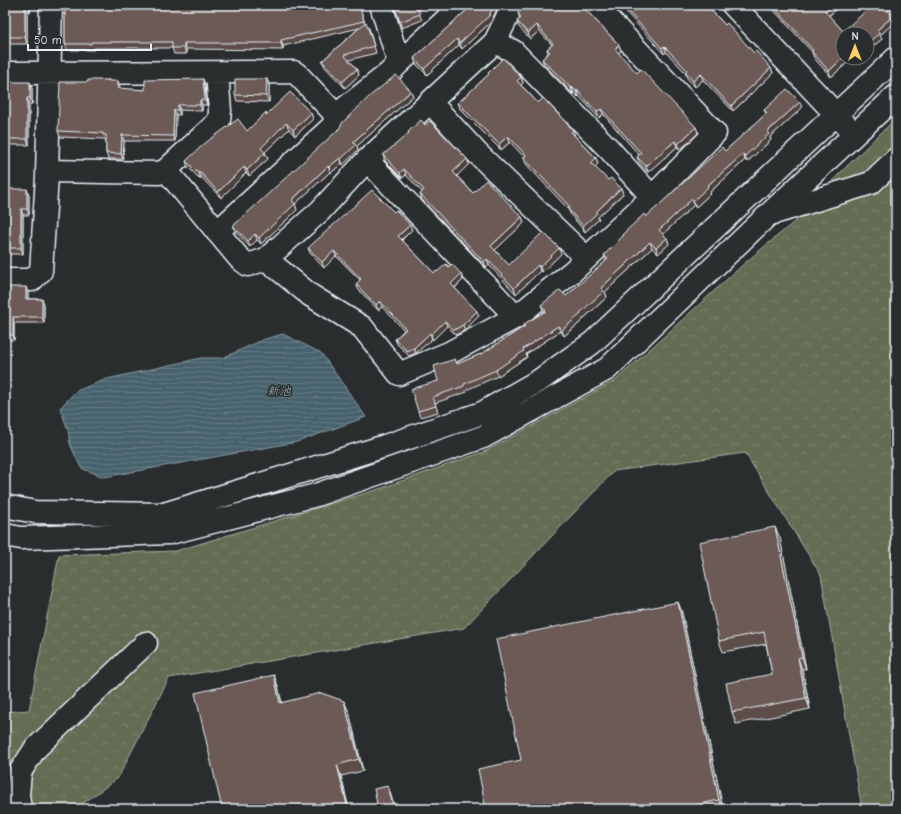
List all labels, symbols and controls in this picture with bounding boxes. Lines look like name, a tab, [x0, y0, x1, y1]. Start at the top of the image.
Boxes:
scale bar	[28, 26, 151, 52]
north arrow	[835, 26, 875, 66]
text: N	[851, 30, 859, 43]
text: 50 m	[34, 33, 62, 47]
water label: 新池	[267, 384, 292, 398]

